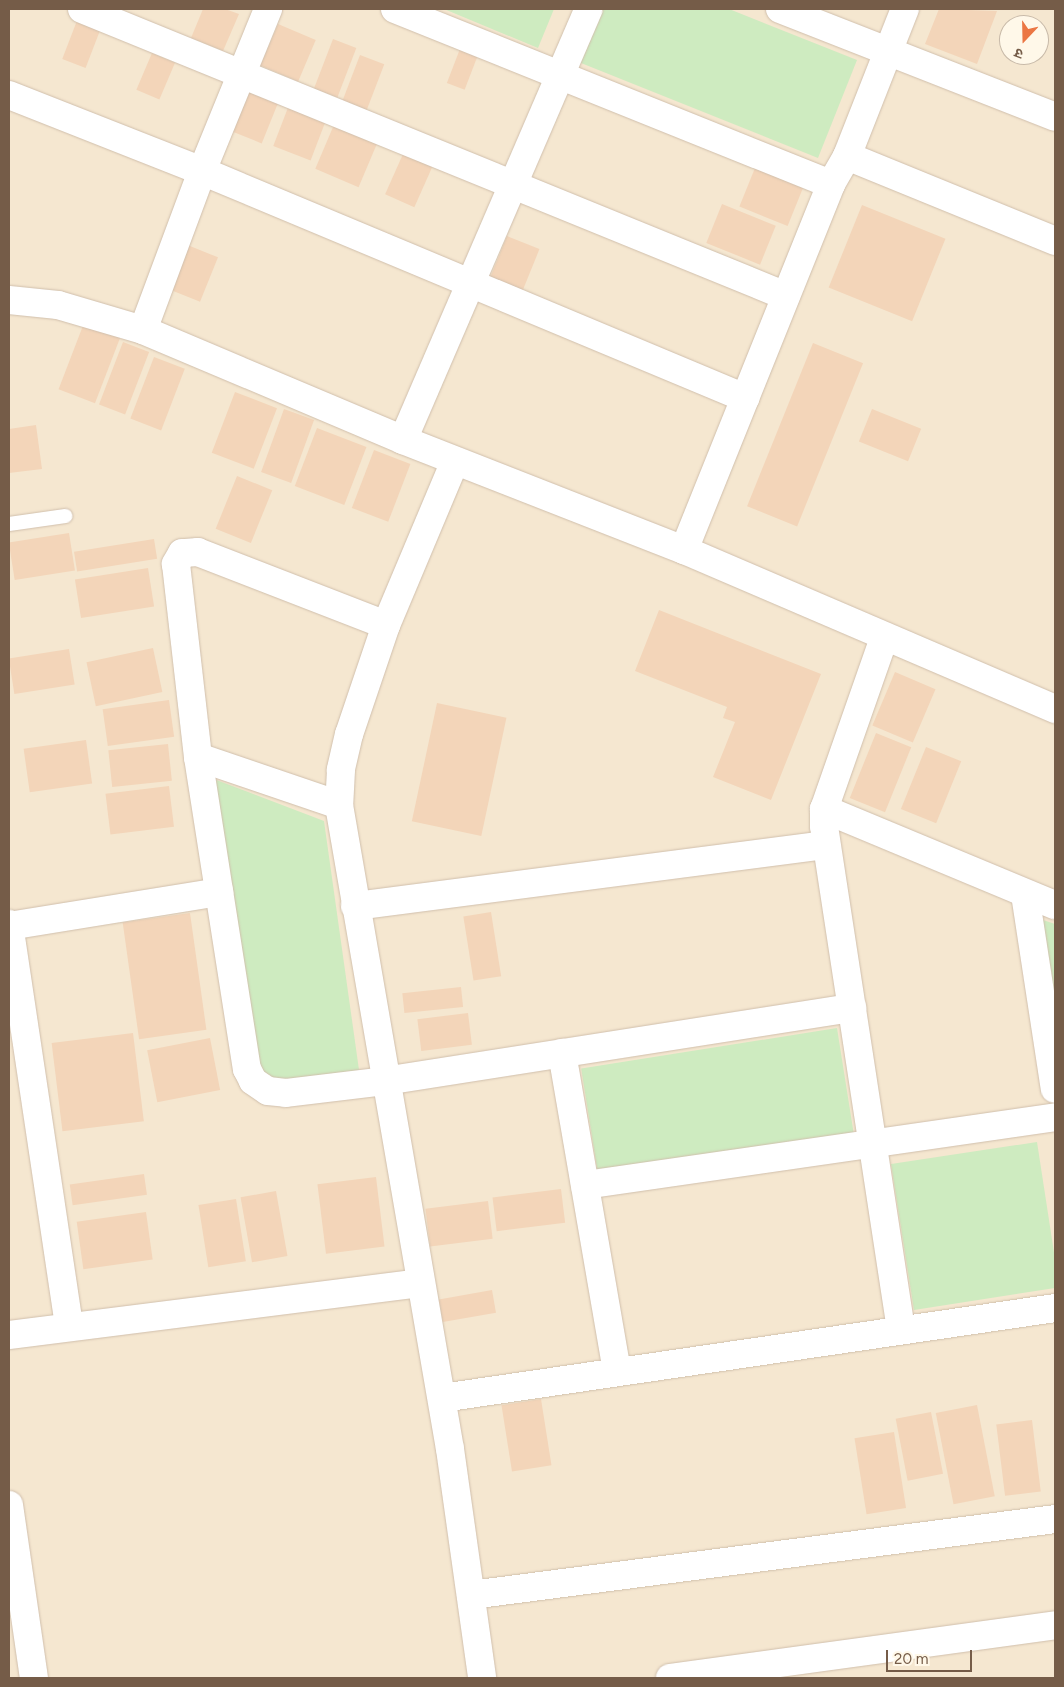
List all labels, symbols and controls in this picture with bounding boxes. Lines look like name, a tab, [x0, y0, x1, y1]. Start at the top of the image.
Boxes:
north arrow	[999, 15, 1049, 65]
text: उ	[1012, 44, 1026, 63]
scale bar	[889, 1640, 975, 1672]
text: 20 m	[894, 1650, 928, 1668]

